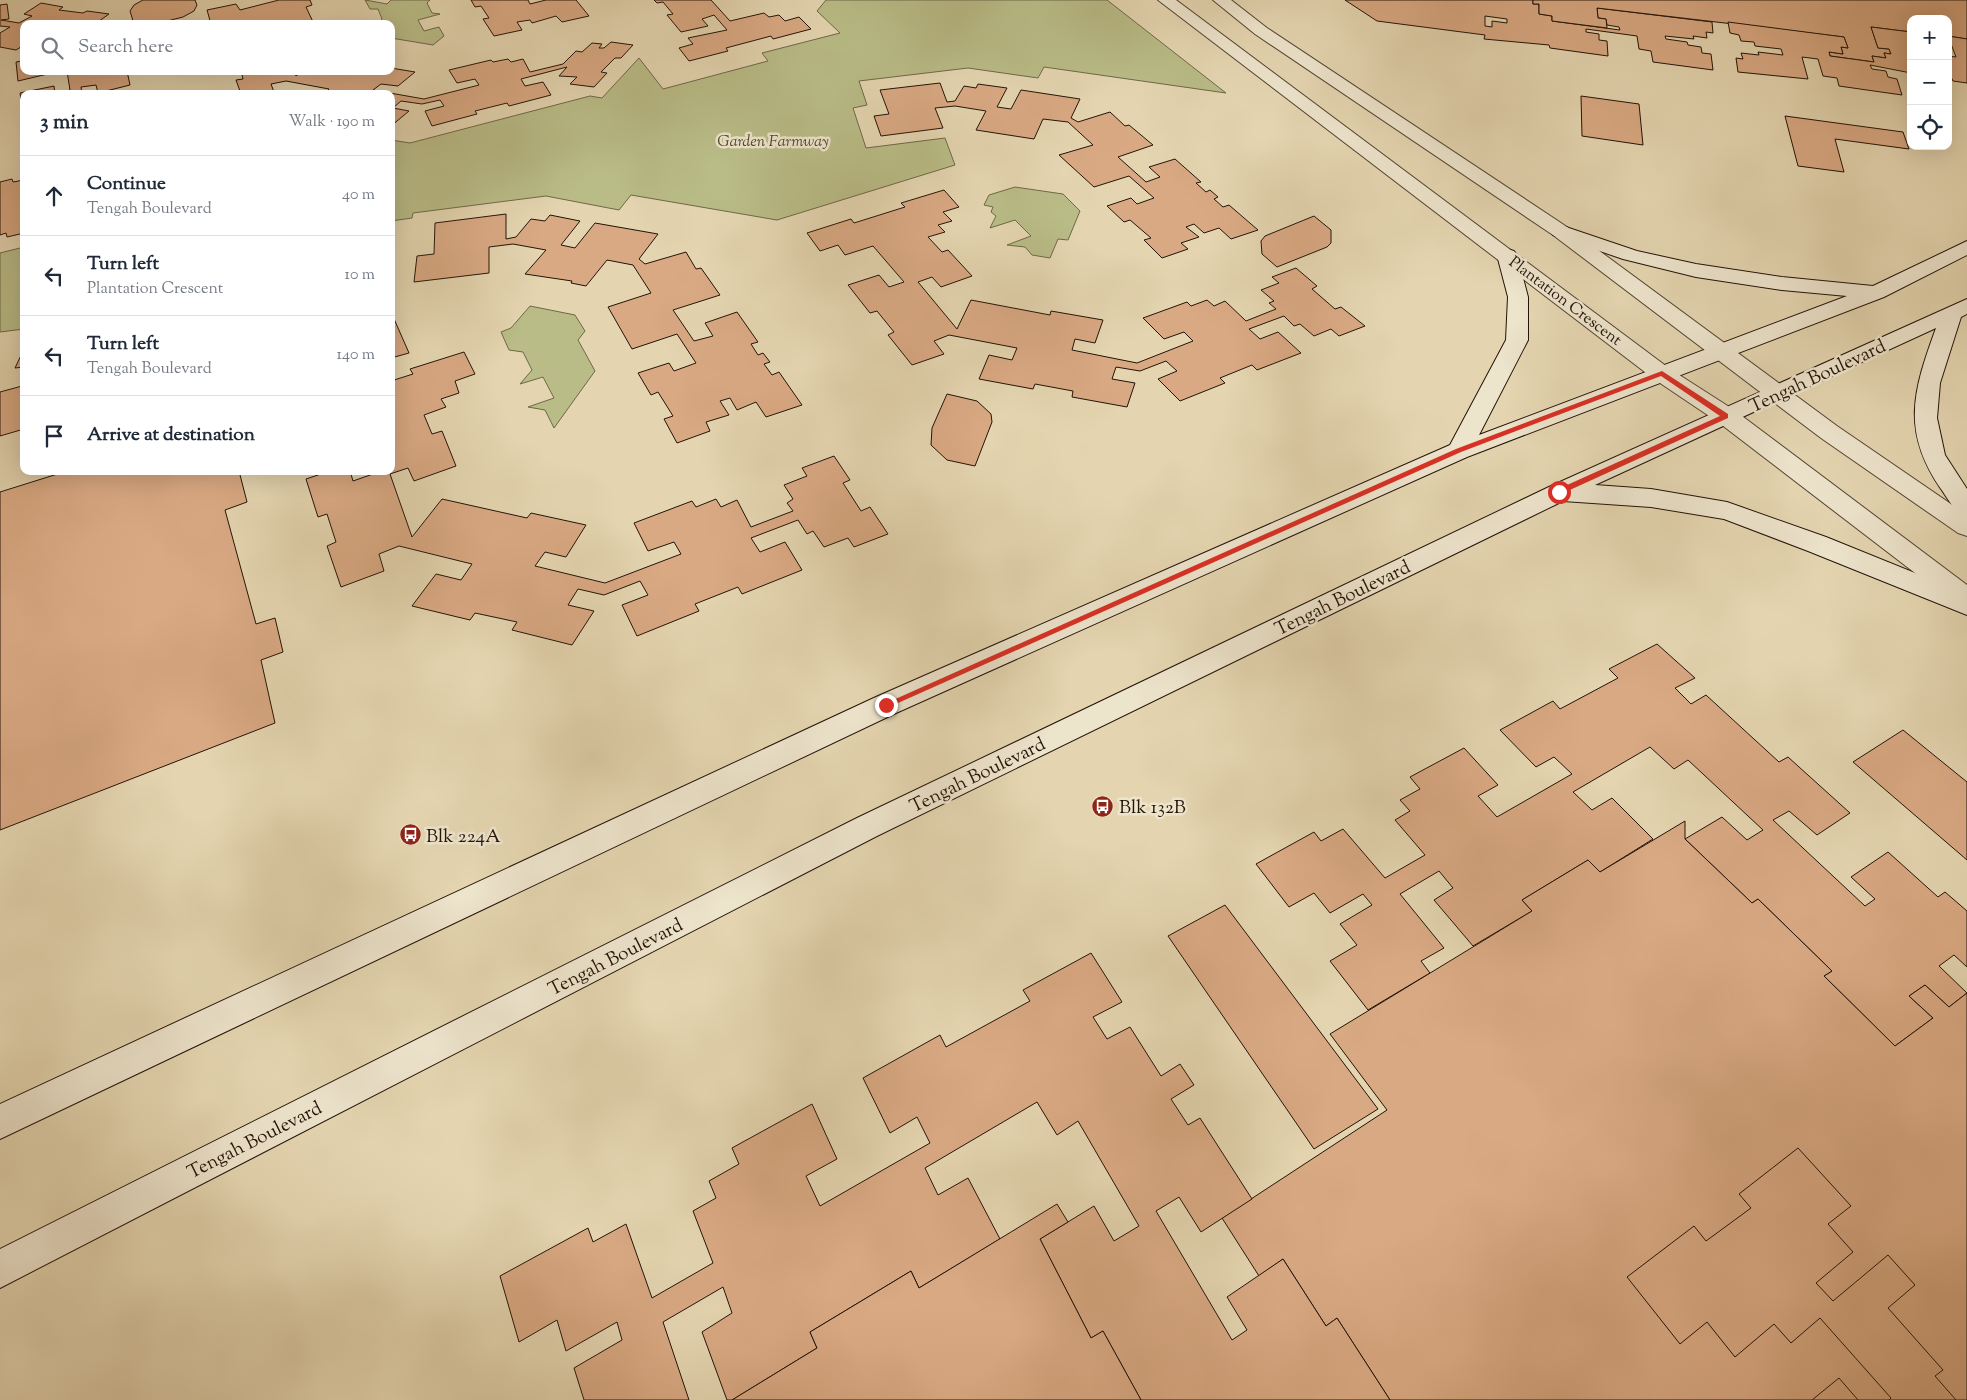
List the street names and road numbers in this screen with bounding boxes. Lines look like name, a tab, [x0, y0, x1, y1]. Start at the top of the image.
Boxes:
street label: Plantation Crescent	[1503, 252, 1626, 353]
street label: Tengah Boulevard	[1745, 334, 1891, 421]
street label: Tengah Boulevard	[1271, 555, 1416, 644]
street label: Tengah Boulevard	[906, 732, 1051, 821]
street label: Tengah Boulevard	[544, 912, 688, 1004]
street label: Tengah Boulevard	[183, 1095, 327, 1187]

